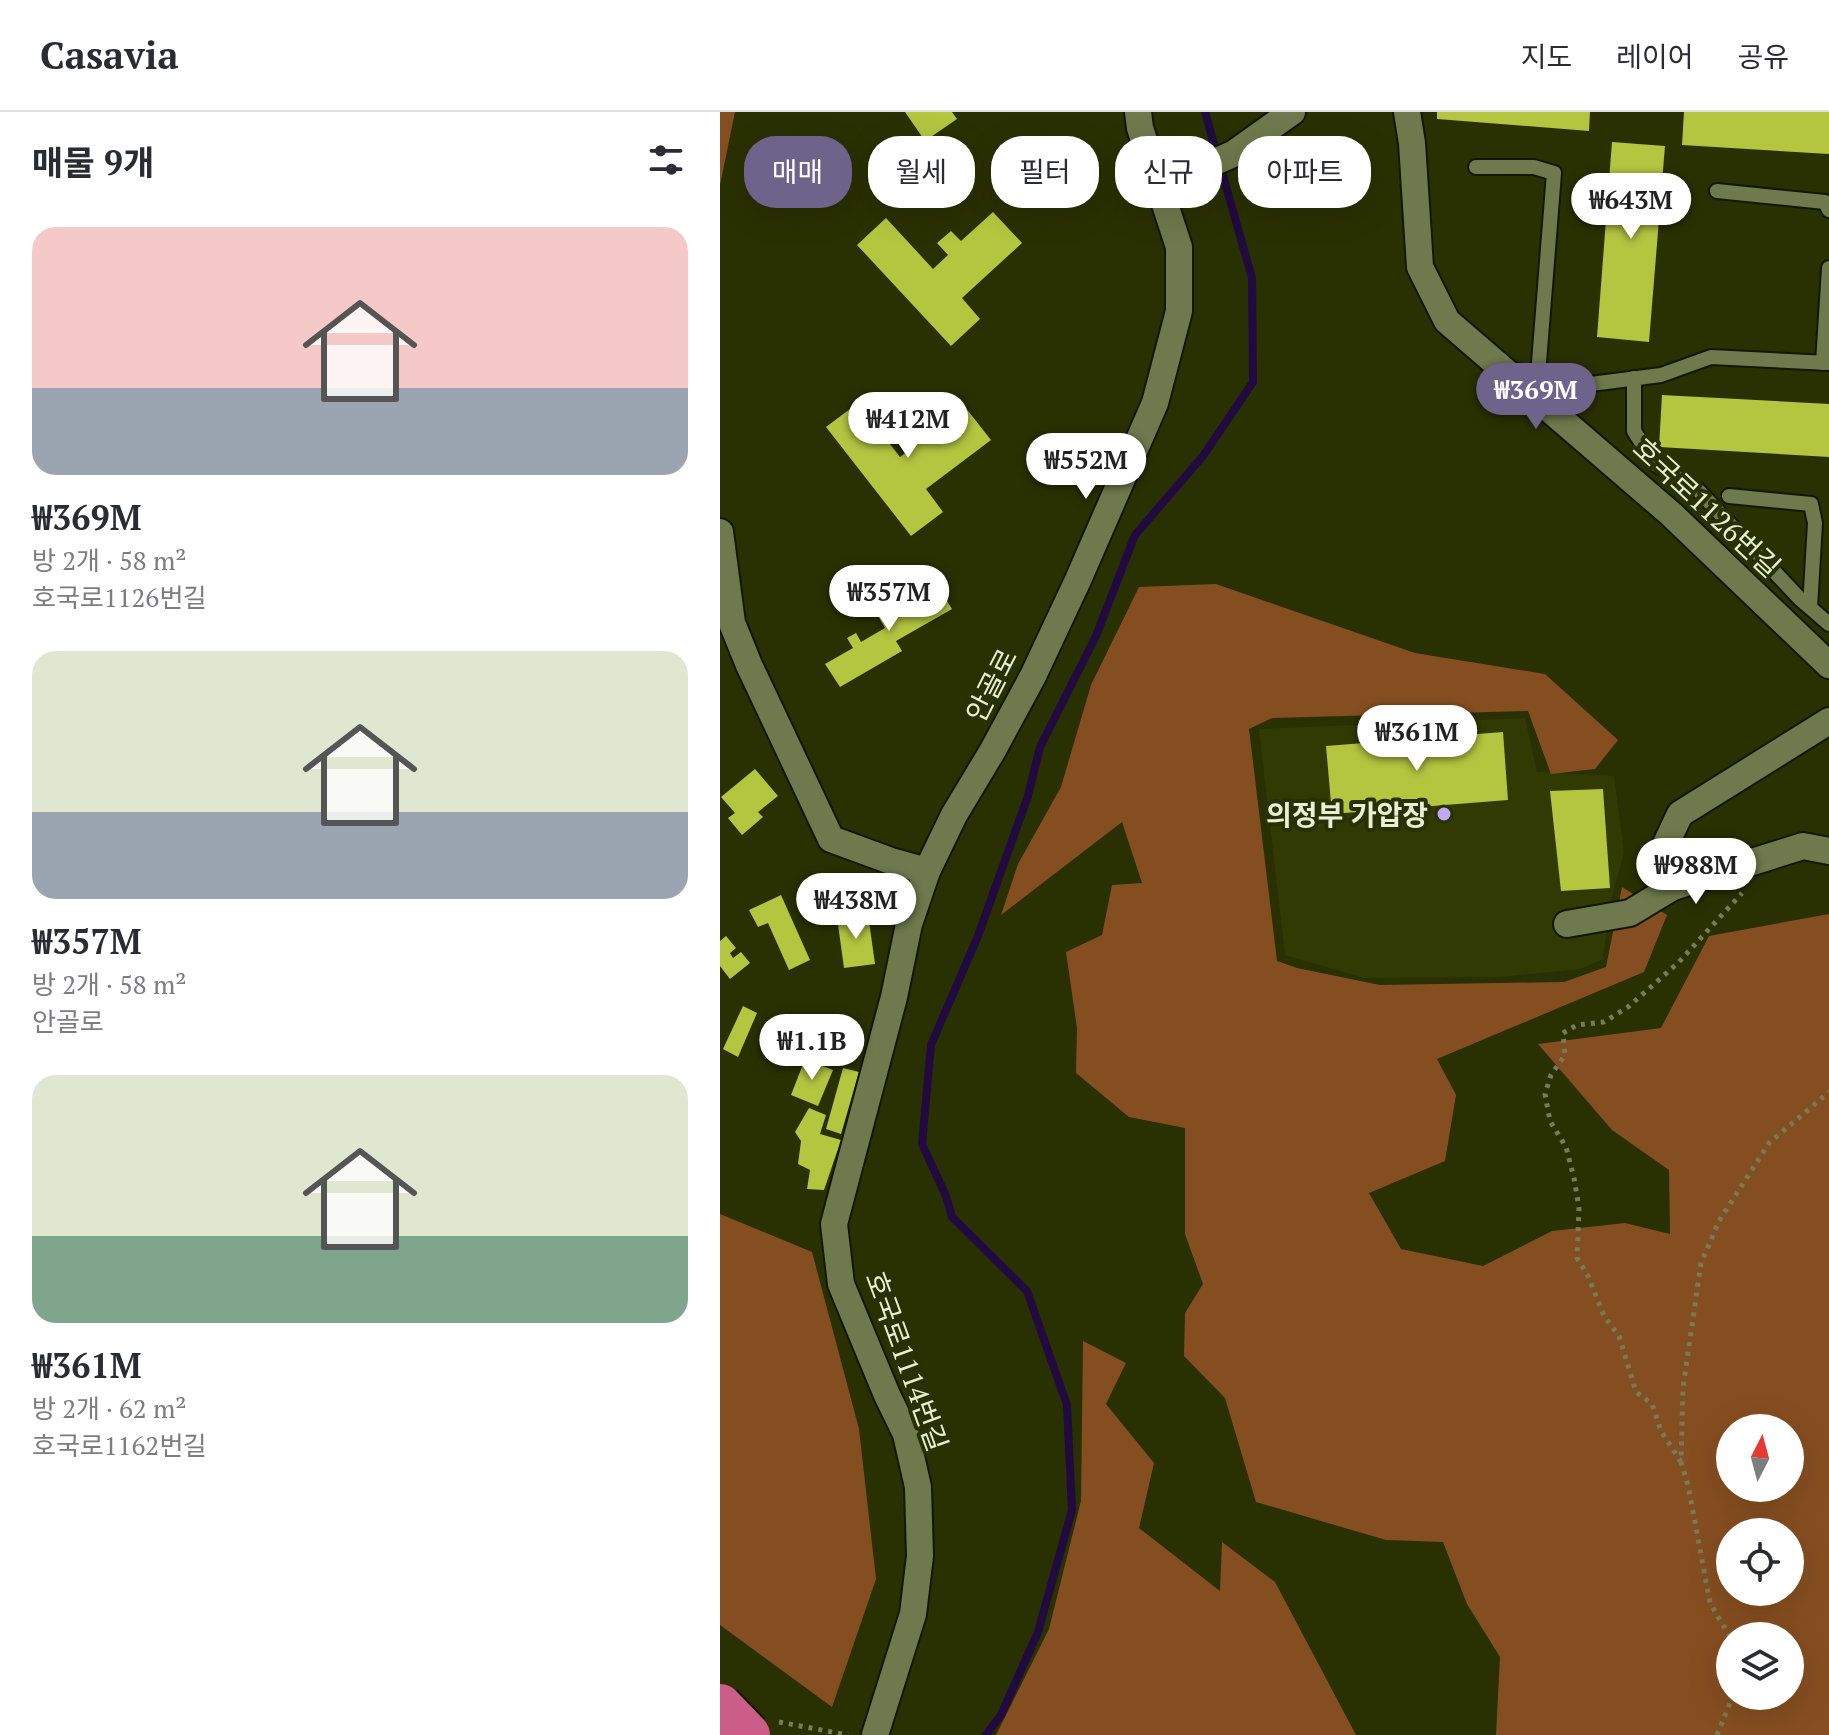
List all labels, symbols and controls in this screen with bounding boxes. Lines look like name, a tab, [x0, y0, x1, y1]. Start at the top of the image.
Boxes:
text: Casavia	[40, 30, 179, 80]
text: 지도	[1521, 38, 1572, 75]
text: 레이어	[1616, 38, 1693, 75]
text: 공유	[1737, 38, 1789, 75]
chip: 매매	[744, 136, 852, 208]
chip: 월세	[868, 136, 975, 208]
chip: 필터	[991, 136, 1099, 208]
chip: 신규	[1115, 136, 1222, 208]
chip: 아파트	[1238, 136, 1371, 208]
icon: filters	[644, 138, 688, 182]
text: 매물 9개	[32, 140, 154, 185]
pin: ₩643M	[1575, 173, 1687, 241]
text: ₩643M	[1589, 182, 1673, 216]
icon: home	[288, 279, 432, 423]
pin: ₩369M	[1480, 363, 1592, 431]
text: ₩369M	[1494, 372, 1578, 406]
pin: ₩412M	[852, 392, 964, 460]
text: ₩412M	[866, 401, 950, 435]
street label: 호국로1126번길	[1625, 429, 1789, 585]
pin: ₩552M	[1030, 433, 1142, 501]
text: ₩552M	[1044, 442, 1128, 476]
text: ₩369M	[32, 495, 141, 540]
text: 방 2개 · 58 m²	[32, 543, 187, 577]
pin: ₩357M	[833, 565, 945, 633]
text: ₩357M	[847, 574, 931, 608]
text: 호국로1126번길	[32, 580, 207, 614]
street label: 안골로	[957, 642, 1025, 728]
icon: home	[288, 703, 432, 847]
pin: ₩361M	[1361, 705, 1473, 773]
text: ₩361M	[1375, 714, 1459, 748]
place label: 의정부 가압장	[1266, 796, 1428, 833]
marker: 의정부 가압장	[1435, 805, 1453, 823]
pin: ₩988M	[1640, 838, 1752, 906]
text: ₩988M	[1654, 847, 1738, 881]
pin: ₩438M	[800, 873, 912, 941]
text: ₩438M	[814, 882, 898, 916]
text: ₩357M	[32, 919, 141, 964]
text: 방 2개 · 58 m²	[32, 967, 187, 1001]
text: 안골로	[32, 1004, 104, 1038]
pin: ₩1.1B	[756, 1014, 868, 1082]
text: ₩1.1B	[777, 1023, 847, 1057]
icon: home	[288, 1127, 432, 1271]
street label: 호국로1114번길	[857, 1266, 957, 1456]
text: ₩361M	[32, 1343, 141, 1388]
text: 방 2개 · 62 m²	[32, 1391, 187, 1425]
north arrow	[1716, 1414, 1804, 1502]
map controls	[1716, 1414, 1804, 1710]
text: 호국로1162번길	[32, 1428, 207, 1462]
button: locate	[1716, 1518, 1804, 1606]
button: layers	[1716, 1622, 1804, 1710]

